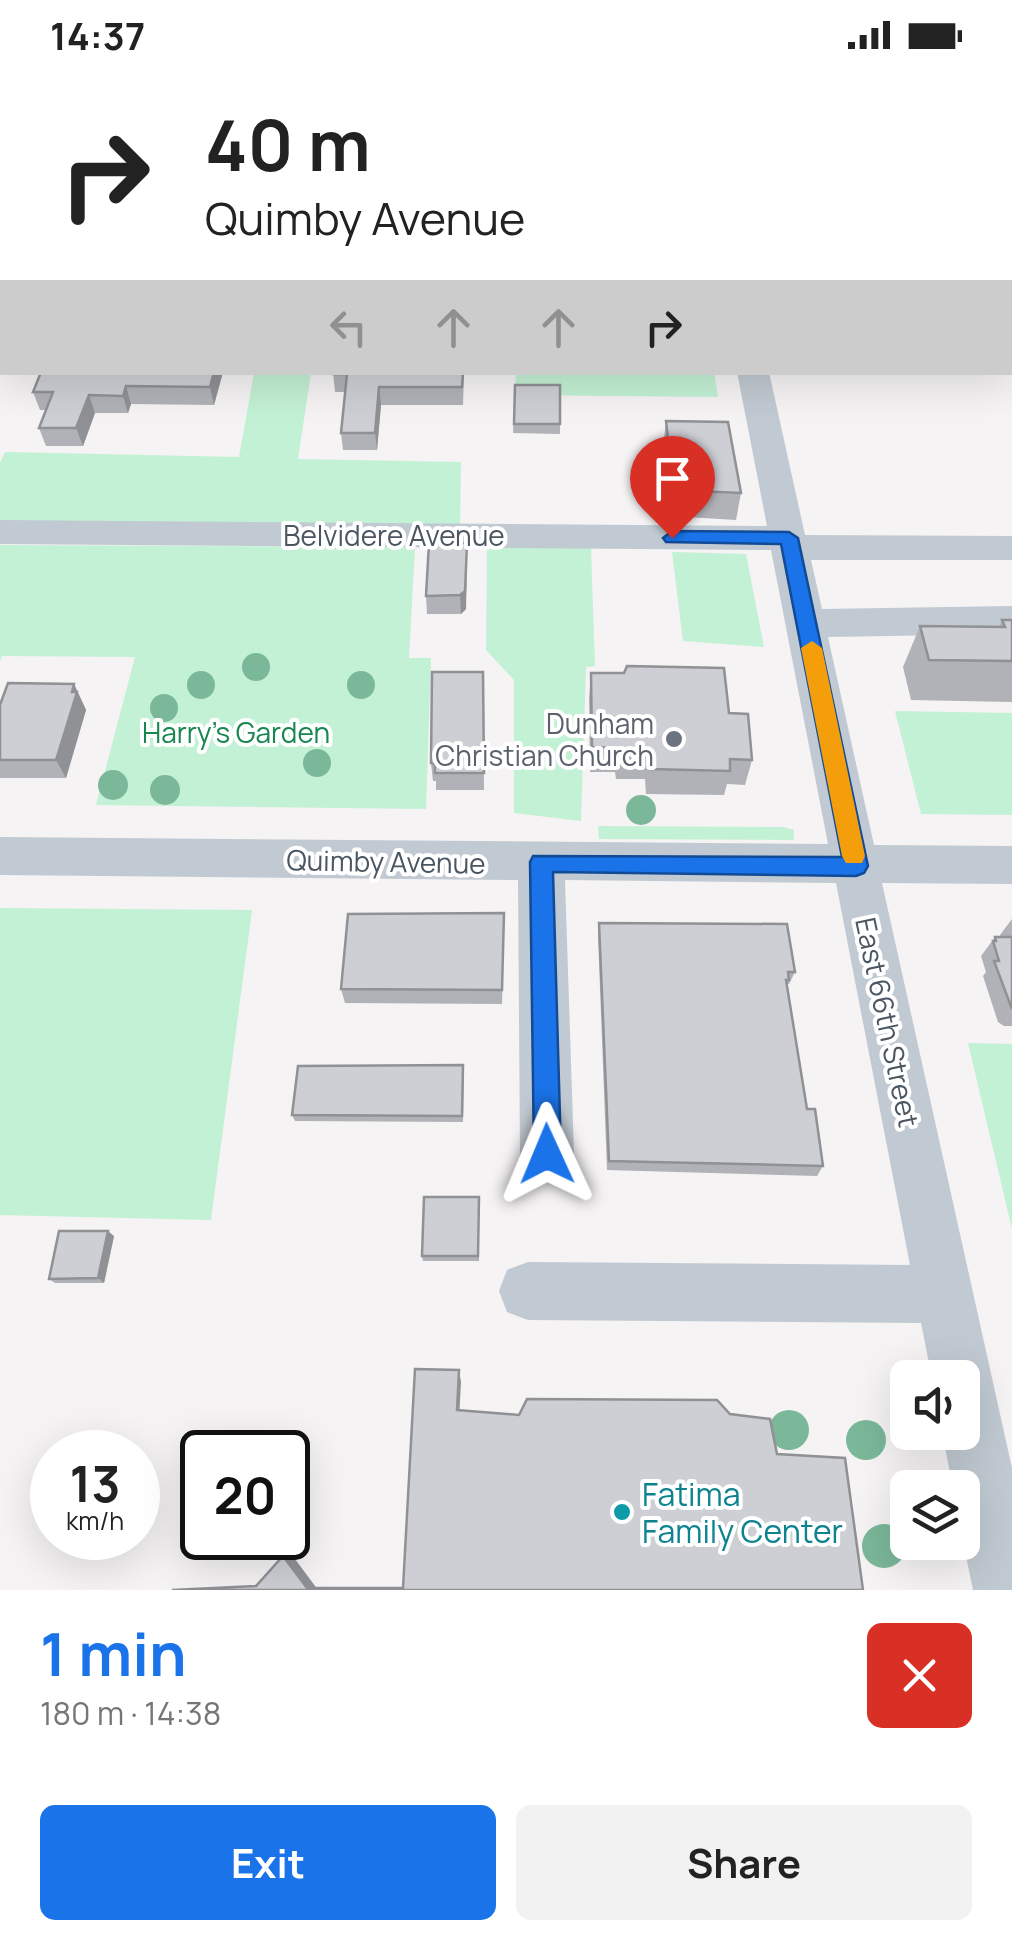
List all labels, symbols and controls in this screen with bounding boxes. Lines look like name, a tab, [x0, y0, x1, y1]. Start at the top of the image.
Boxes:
text: 14:37	[50, 9, 145, 61]
text: 40 m	[205, 96, 371, 192]
icon: right	[40, 110, 170, 240]
text: Quimby Avenue	[205, 187, 525, 249]
icon: left	[321, 300, 376, 355]
icon: ahead	[426, 300, 481, 355]
icon: ahead	[531, 300, 586, 355]
icon: right	[636, 300, 691, 355]
pin	[630, 436, 715, 539]
icon: arrive	[645, 451, 700, 506]
street label: Belvidere Avenue	[283, 516, 505, 554]
place label: Dunham Christian Church	[435, 704, 654, 774]
park label: Harry's Garden	[142, 713, 330, 751]
marker: Dunham Christian Church	[663, 728, 685, 750]
street label: Quimby Avenue	[286, 840, 486, 882]
street label: East 66th Street	[847, 914, 929, 1130]
position arrow	[495, 1102, 599, 1206]
map controls	[890, 1360, 980, 1560]
button: sound	[890, 1360, 980, 1450]
speed limit sign: 20	[180, 1430, 310, 1560]
text: 13	[70, 1449, 120, 1517]
button: layers	[890, 1470, 980, 1560]
place label: Fatima Family Center	[642, 1472, 843, 1553]
marker: Fatima Family Center	[611, 1501, 633, 1523]
text: km/h	[66, 1503, 124, 1538]
text: 1 min	[40, 1612, 187, 1694]
button: close	[867, 1623, 972, 1728]
text: 180 m · 14:38	[40, 1691, 221, 1735]
button: Exit	[40, 1805, 496, 1920]
button: Share	[516, 1805, 972, 1920]

